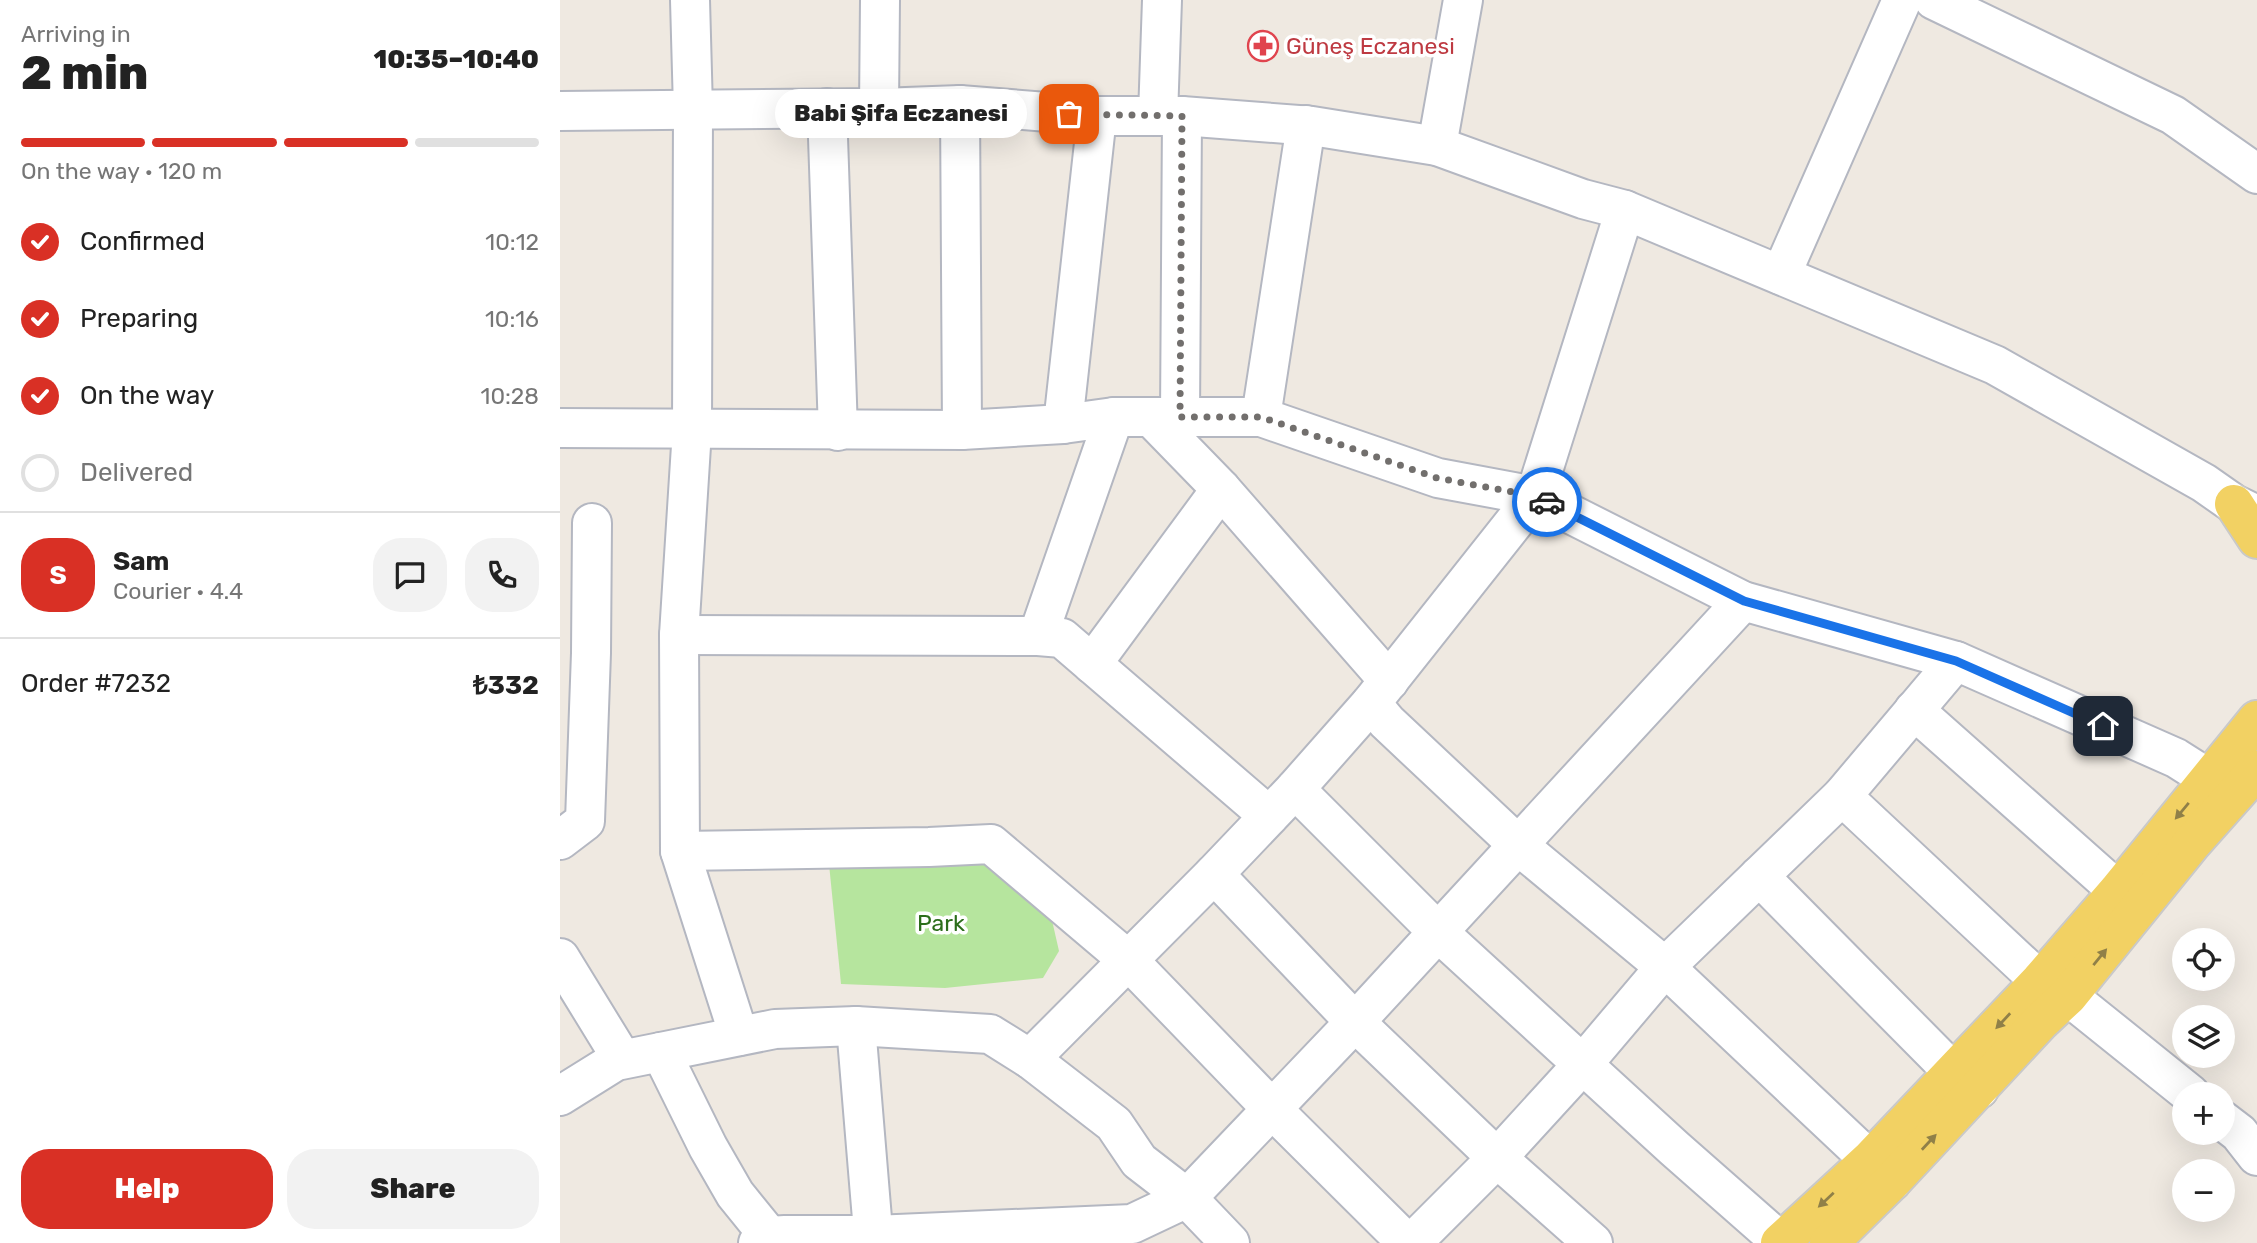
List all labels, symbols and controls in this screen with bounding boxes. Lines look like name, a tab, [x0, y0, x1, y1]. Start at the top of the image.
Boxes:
text: Arriving in	[21, 20, 131, 48]
pharmacy icon: Güneş Eczanesi	[1246, 29, 1280, 63]
place label: Güneş Eczanesi	[1286, 32, 1455, 60]
text: 10:35–10:40	[373, 44, 539, 75]
text: 2 min	[21, 46, 148, 101]
pin	[1039, 84, 1099, 144]
callout: Babi Şifa Eczanesi	[775, 90, 1027, 138]
icon: bag	[1050, 95, 1088, 133]
text: Babi Şifa Eczanesi	[794, 99, 1008, 127]
text: On the way · 120 m	[21, 157, 222, 185]
icon: check	[21, 223, 59, 261]
text: Confirmed	[80, 226, 205, 257]
text: 10:12	[485, 228, 539, 256]
icon: check	[21, 300, 59, 338]
text: Preparing	[80, 303, 198, 334]
text: 10:16	[485, 305, 539, 333]
icon: check	[21, 377, 59, 415]
text: On the way	[80, 380, 214, 411]
text: 10:28	[481, 382, 539, 410]
text: Delivered	[80, 457, 193, 488]
courier	[1512, 467, 1582, 537]
icon: car	[1528, 483, 1566, 521]
button: chat	[373, 538, 447, 612]
button: phone	[465, 538, 539, 612]
text: Sam	[113, 546, 169, 577]
text: S	[49, 560, 67, 591]
text: Courier · 4.4	[113, 577, 243, 605]
text: Order #7232	[21, 668, 171, 699]
text: ₺332	[473, 670, 539, 701]
pin	[2073, 696, 2133, 756]
icon: home	[2084, 707, 2122, 745]
one-way arrow	[2175, 802, 2190, 819]
park label: Park	[917, 909, 965, 937]
map controls	[2172, 928, 2235, 1222]
button: locate	[2172, 928, 2235, 991]
one-way arrow	[2092, 949, 2107, 967]
button: layers	[2172, 1005, 2235, 1068]
one-way arrow	[1995, 1012, 2011, 1029]
button: +	[2172, 1082, 2235, 1145]
one-way arrow	[1921, 1133, 1937, 1151]
button: Help	[21, 1149, 273, 1229]
button: Share	[287, 1149, 539, 1229]
button: −	[2172, 1159, 2235, 1222]
one-way arrow	[1818, 1192, 1835, 1208]

